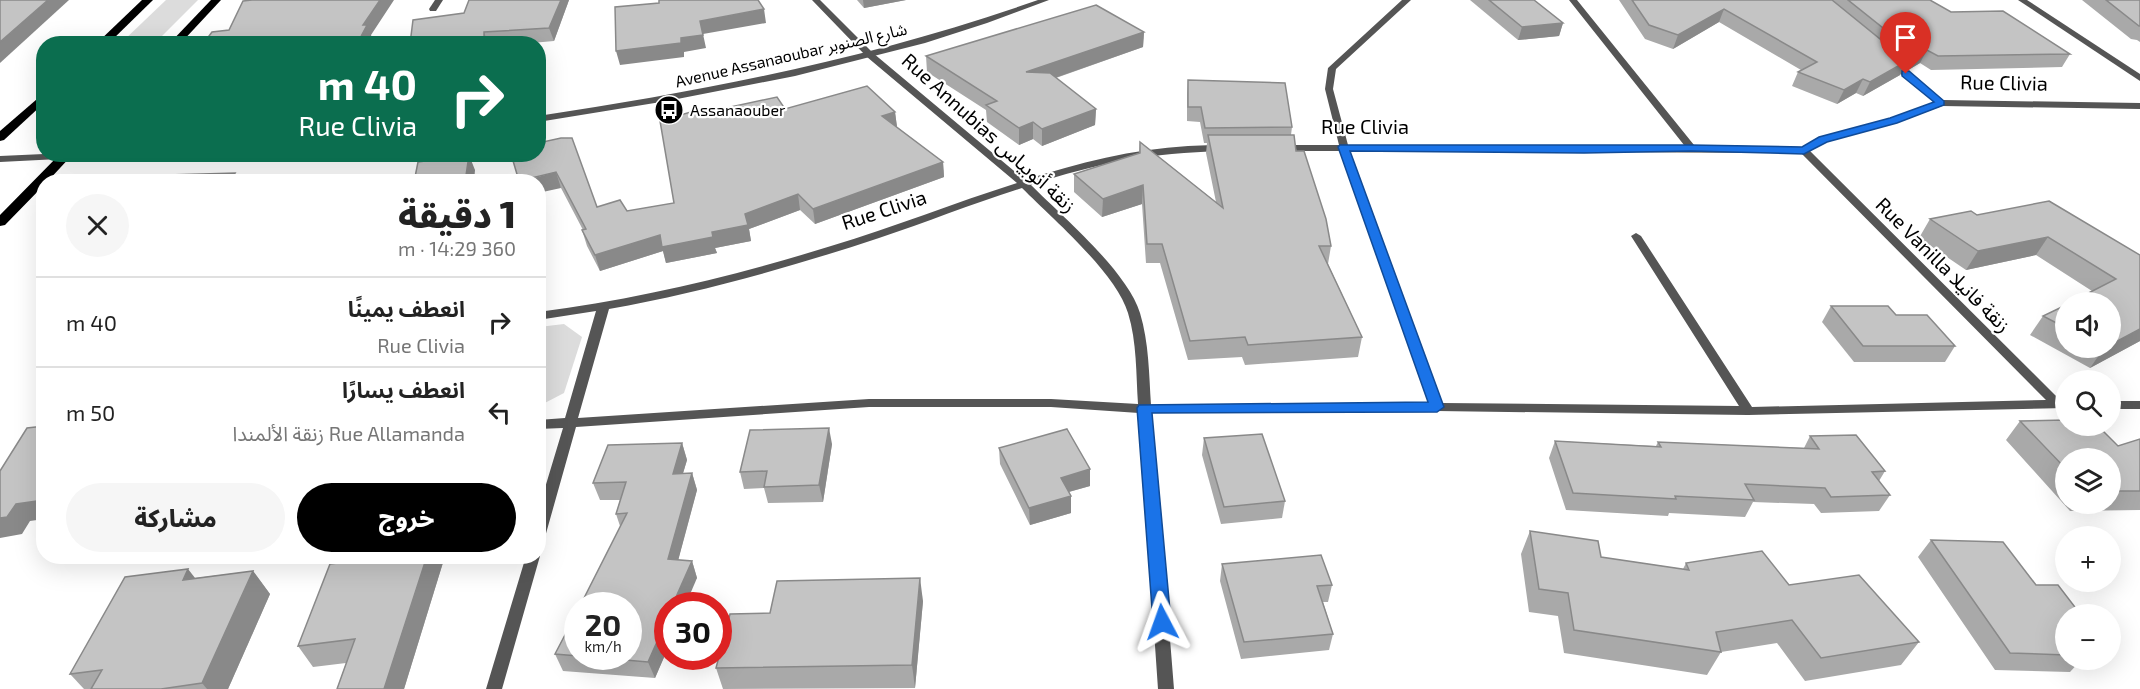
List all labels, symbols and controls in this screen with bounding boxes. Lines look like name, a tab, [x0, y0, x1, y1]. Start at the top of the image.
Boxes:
pin	[1880, 12, 1931, 74]
street label: Avenue Assanaoubar شارع الصنوبر	[673, 19, 910, 94]
icon: arrive	[1889, 21, 1922, 54]
street label: Rue Annubias زنقة أنوبياس	[897, 48, 1082, 218]
text: 40 m	[318, 58, 417, 108]
icon: right	[438, 60, 516, 138]
street label: Rue Clivia	[1960, 69, 2048, 95]
bus stop icon: Assanaouber	[653, 94, 685, 126]
place label: Assanaouber	[690, 100, 786, 119]
text: Rue Clivia	[298, 109, 417, 141]
street label: Rue Clivia	[1321, 114, 1409, 138]
street label: Rue Clivia	[838, 184, 929, 234]
text: 1 دقيقة	[398, 192, 516, 235]
street label: Rue Vanilla زنقة فانيلا	[1871, 192, 2016, 337]
button: close	[66, 194, 129, 257]
text: 360 m · 14:29	[398, 236, 516, 260]
map controls	[2055, 292, 2121, 670]
button: sound	[2055, 292, 2121, 358]
text: انعطف يمينًا	[348, 295, 465, 321]
icon: right	[483, 306, 516, 339]
text: 40 m	[66, 309, 117, 335]
text: Rue Clivia	[377, 333, 465, 357]
button: search	[2055, 370, 2121, 436]
text: انعطف يسارًا	[342, 376, 465, 402]
icon: left	[483, 396, 516, 429]
text: 50 m	[66, 399, 115, 425]
text: Rue Allamanda زنقة الألمندا	[233, 421, 465, 445]
button: layers	[2055, 448, 2121, 514]
button: مشاركة	[66, 483, 285, 552]
button: خروج	[297, 483, 516, 552]
button: +	[2055, 526, 2121, 592]
position arrow	[1130, 590, 1194, 654]
speed limit sign: 30	[654, 592, 732, 670]
button: −	[2055, 604, 2121, 670]
text: 20	[585, 606, 621, 642]
text: km/h	[584, 637, 622, 655]

